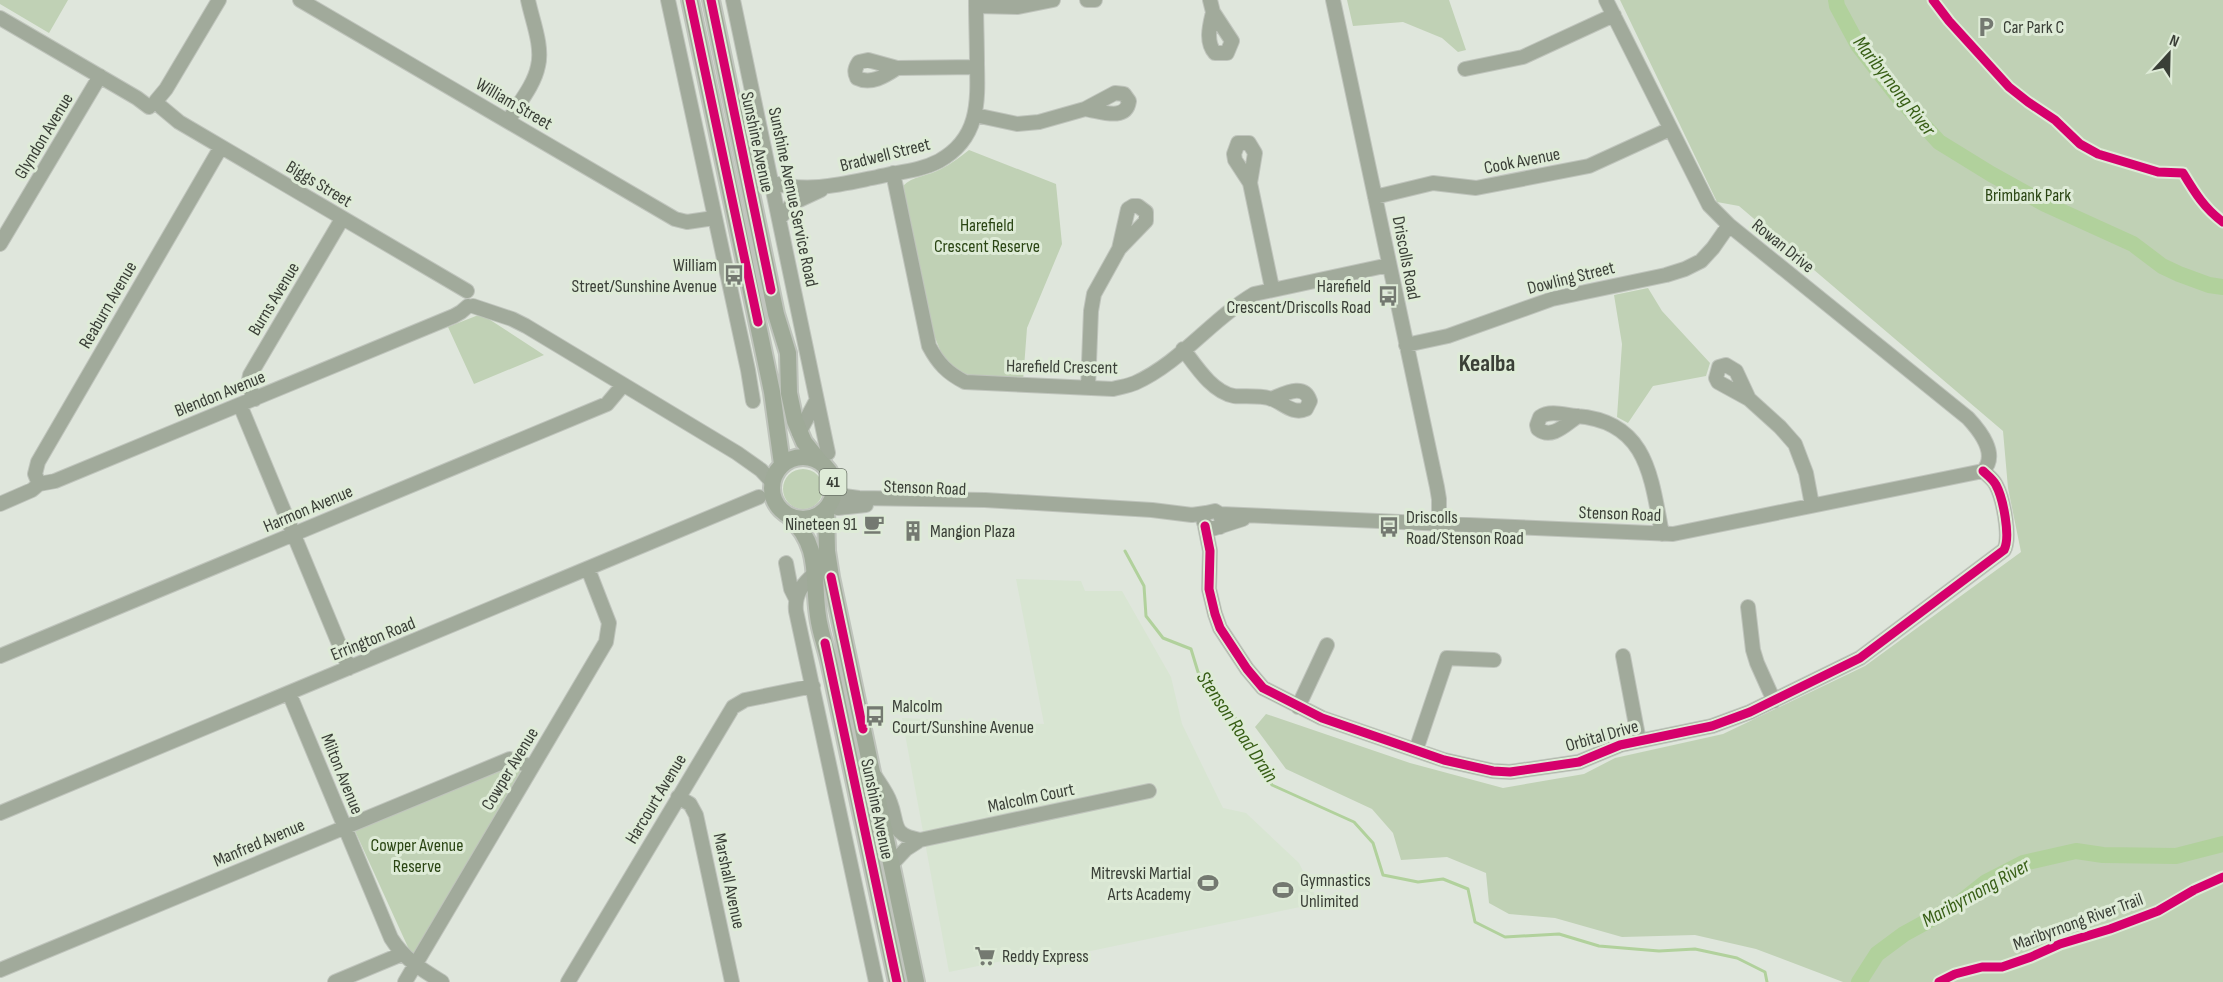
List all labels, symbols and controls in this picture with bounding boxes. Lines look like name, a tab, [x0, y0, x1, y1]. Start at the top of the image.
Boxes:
parking icon: Car Park C	[1974, 15, 1998, 39]
place label: Car Park C	[2003, 17, 2064, 38]
north arrow	[2139, 24, 2199, 84]
water label: Maribyrnong River	[1848, 31, 1941, 142]
text: N	[2167, 31, 2182, 52]
street label: William Street	[472, 74, 556, 135]
street label: Glyndon Avenue	[10, 89, 78, 183]
street label: Sunshine Avenue	[736, 90, 778, 194]
street label: Sunshine Avenue Service Road	[764, 105, 822, 289]
street label: Bradwell Street	[838, 134, 933, 176]
street label: Cook Avenue	[1482, 143, 1562, 179]
street label: Biggs Street	[282, 156, 356, 212]
park label: Brimbank Park	[1985, 185, 2071, 206]
street label: Rowan Drive	[1748, 214, 1818, 278]
park label: Harefield Crescent Reserve	[934, 215, 1040, 257]
street label: Driscolls Road	[1388, 215, 1424, 301]
place label: William Street/Sunshine Avenue	[572, 255, 717, 297]
street label: Dowling Street	[1525, 257, 1617, 299]
street label: Reaburn Avenue	[75, 258, 141, 352]
street label: Burns Avenue	[244, 259, 304, 339]
bus stop icon: William Street/Sunshine Avenue	[722, 263, 746, 287]
place label: Harefield Crescent/Driscolls Road	[1226, 276, 1371, 318]
bus stop icon: Harefield Crescent/Driscolls Road	[1376, 284, 1400, 308]
district label: Kealba	[1459, 349, 1515, 378]
street label: Harefield Crescent	[1006, 356, 1119, 378]
street label: Blendon Avenue	[172, 366, 268, 422]
road number: 41	[820, 469, 846, 495]
street label: Stenson Road	[883, 476, 967, 500]
street label: Harmon Avenue	[260, 481, 356, 537]
street label: Stenson Road	[1578, 502, 1662, 526]
place label: Driscolls Road/Stenson Road	[1406, 507, 1524, 549]
cafe icon: Nineteen 91	[862, 512, 886, 536]
place label: Nineteen 91	[785, 514, 858, 535]
bus stop icon: Driscolls Road/Stenson Road	[1377, 515, 1401, 539]
building icon: Mangion Plaza	[901, 519, 925, 543]
place label: Mangion Plaza	[930, 521, 1015, 542]
street label: Errington Road	[328, 613, 418, 665]
water label: Stenson Road Drain	[1191, 667, 1283, 787]
place label: Malcolm Court/Sunshine Avenue	[892, 696, 1034, 738]
bus stop icon: Malcolm Court/Sunshine Avenue	[863, 704, 887, 728]
street label: Orbital Drive	[1563, 716, 1641, 756]
street label: Cowper Avenue	[477, 724, 543, 814]
street label: Milton Avenue	[316, 731, 368, 817]
street label: Harcourt Avenue	[621, 750, 691, 848]
street label: Sunshine Avenue	[856, 757, 898, 861]
street label: Malcolm Court	[986, 779, 1077, 817]
street label: Manfred Avenue	[210, 814, 308, 872]
street label: Marshall Avenue	[709, 831, 749, 931]
park label: Cowper Avenue Reserve	[371, 835, 463, 877]
water label: Maribyrnong River	[1918, 853, 2035, 933]
place label: Mitrevski Martial Arts Academy	[1091, 863, 1191, 905]
place label: Gymnastics Unlimited	[1300, 870, 1371, 912]
sports icon: Mitrevski Martial Arts Academy	[1196, 871, 1220, 895]
sports icon: Gymnastics Unlimited	[1271, 878, 1295, 902]
street label: Maribyrnong River Trail	[2010, 889, 2146, 955]
supermarket icon: Reddy Express	[973, 944, 997, 968]
place label: Reddy Express	[1002, 946, 1089, 967]

